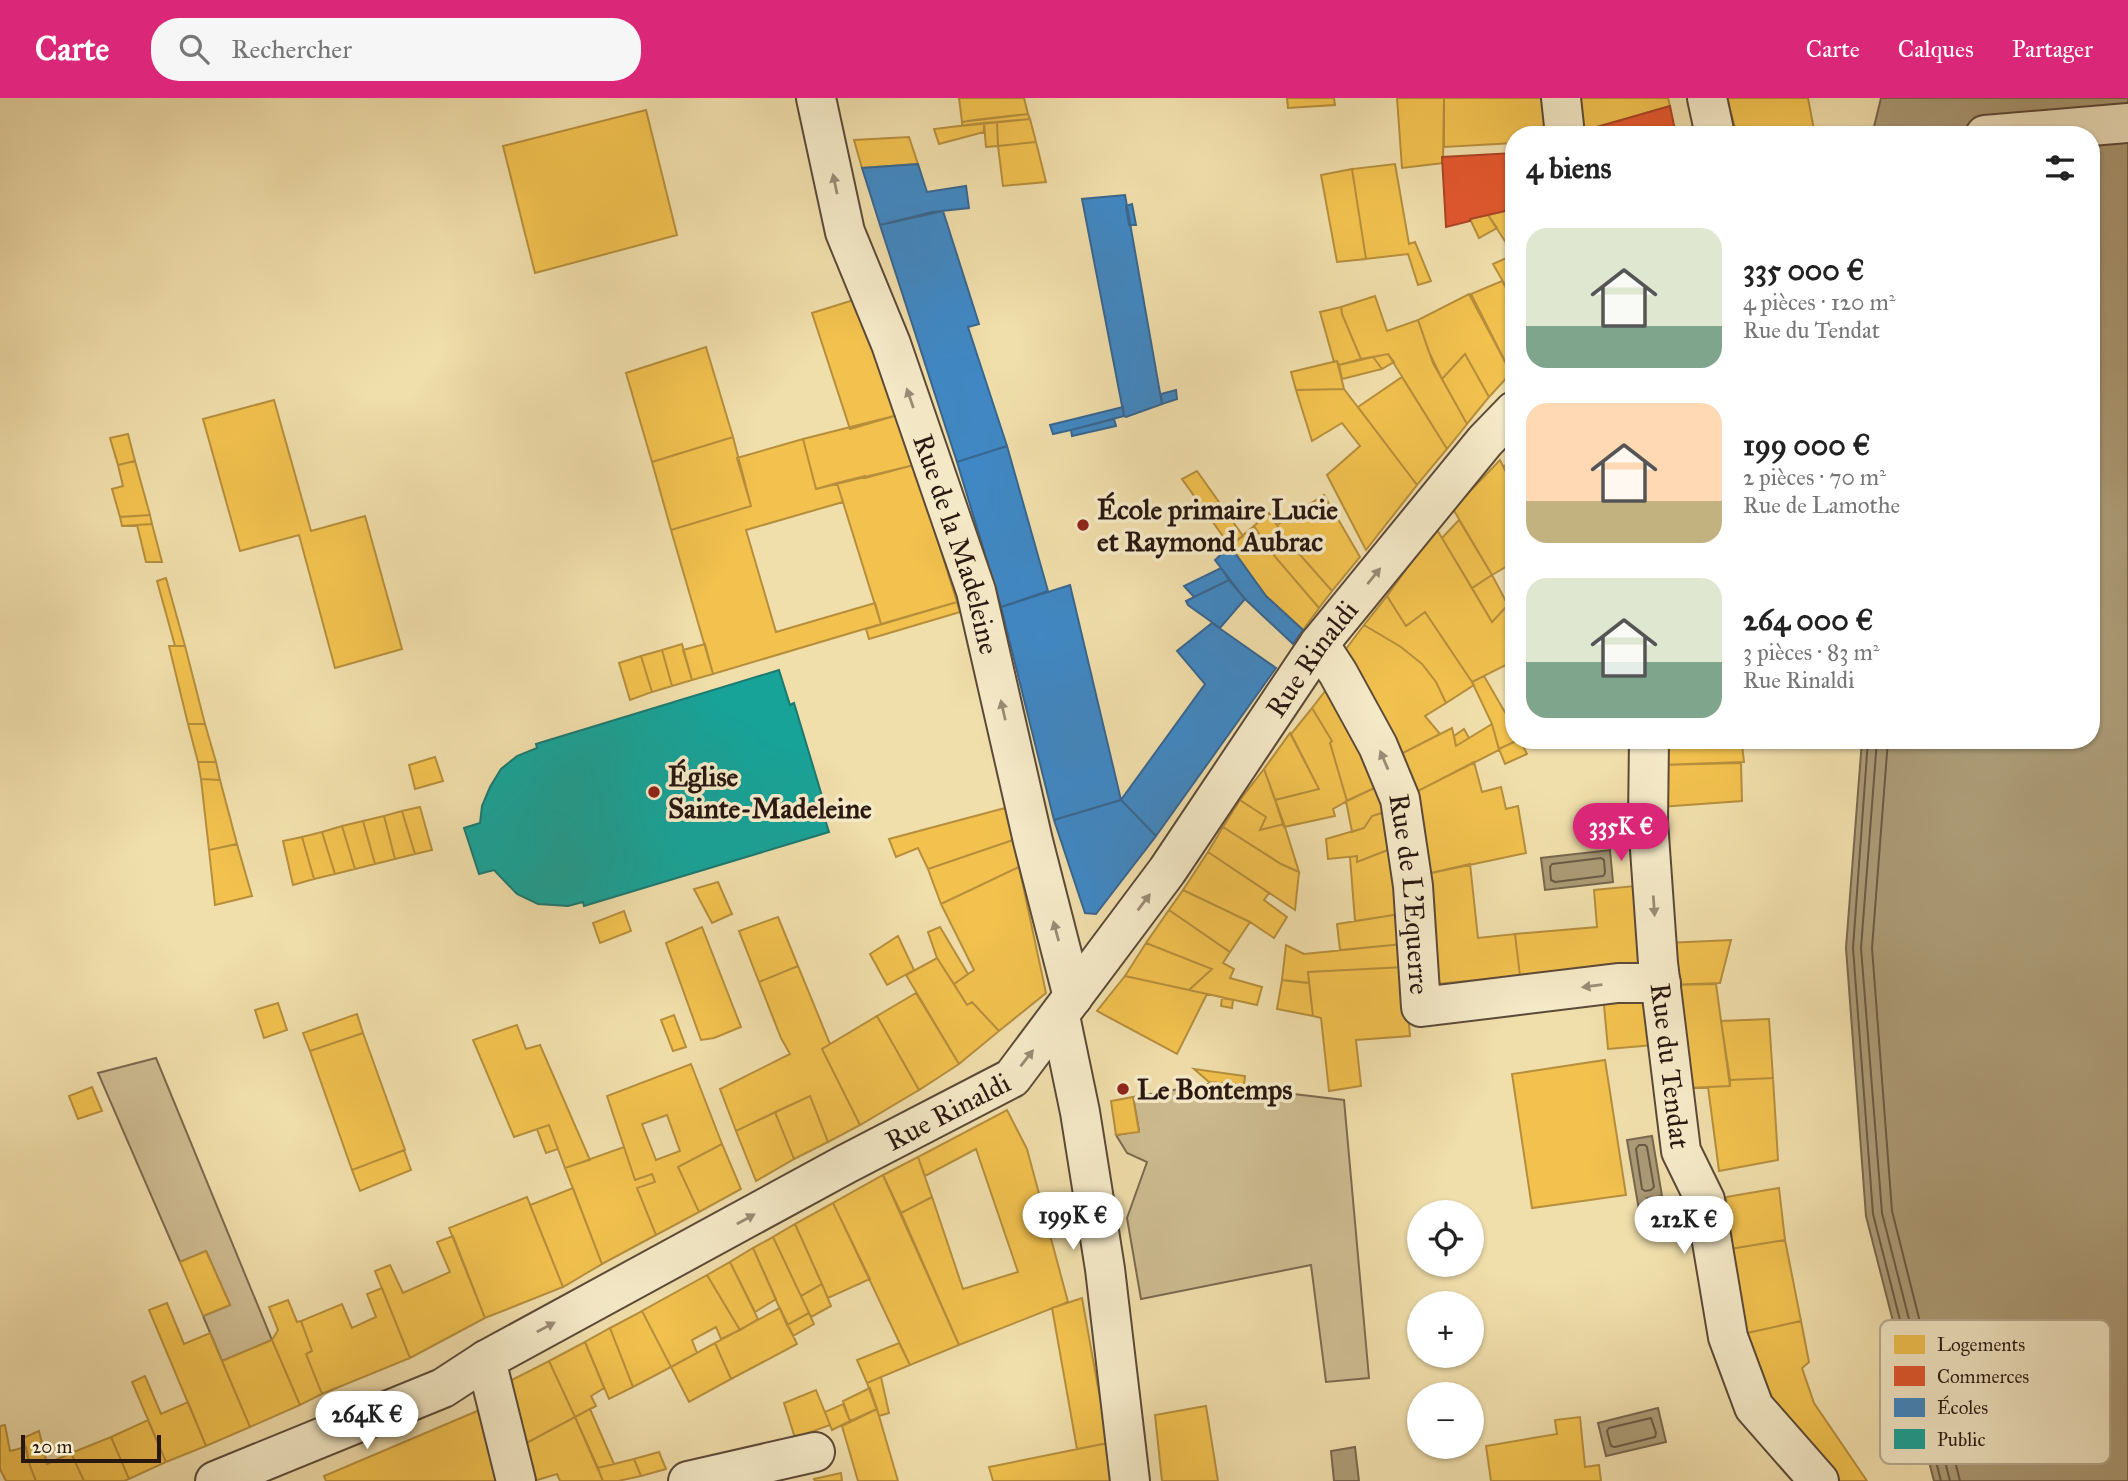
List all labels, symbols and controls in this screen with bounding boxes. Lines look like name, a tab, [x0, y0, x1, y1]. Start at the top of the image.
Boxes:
search box	[151, 18, 641, 81]
text: Carte	[35, 29, 109, 69]
icon: search	[175, 30, 213, 68]
text: Rechercher	[231, 33, 352, 65]
text: Carte	[1806, 34, 1860, 64]
text: Calques	[1898, 34, 1974, 64]
text: Partager	[2012, 34, 2093, 64]
icon: filters	[2041, 149, 2079, 187]
text: 4 biens	[1526, 150, 1611, 186]
one-way arrow	[830, 173, 841, 195]
text: 335 000 €	[1743, 252, 1864, 288]
icon: home	[1582, 256, 1666, 340]
text: 4 pièces · 120 m²	[1743, 288, 1895, 316]
text: Rue du Tendat	[1743, 316, 1880, 344]
one-way arrow	[904, 388, 915, 409]
text: 199 000 €	[1743, 427, 1870, 463]
street label: Rue de la Madeleine	[905, 429, 1007, 658]
icon: home	[1582, 431, 1666, 515]
text: 2 pièces · 70 m²	[1743, 463, 1886, 491]
place label: École primaire Lucie et Raymond Aubrac	[1097, 491, 1338, 559]
text: Rue de Lamothe	[1743, 491, 1900, 519]
marker: École primaire Lucie et Raymond Aubrac	[1075, 517, 1091, 533]
one-way arrow	[1366, 568, 1381, 585]
street label: Rue Rinaldi	[1258, 593, 1366, 724]
text: 264 000 €	[1743, 602, 1873, 638]
icon: home	[1582, 606, 1666, 690]
text: 3 pièces · 83 m²	[1743, 638, 1879, 666]
text: Rue Rinaldi	[1743, 666, 1854, 694]
one-way arrow	[997, 699, 1008, 721]
one-way arrow	[1378, 750, 1390, 770]
place label: Église Sainte-Madeleine	[668, 758, 872, 826]
marker: Église Sainte-Madeleine	[646, 784, 662, 800]
street label: Rue de L'Equerre	[1381, 791, 1437, 996]
pin: 335K €	[1564, 804, 1678, 863]
text: 335K €	[1589, 812, 1653, 840]
one-way arrow	[1137, 893, 1151, 911]
one-way arrow	[1649, 895, 1660, 917]
one-way arrow	[1050, 920, 1061, 942]
one-way arrow	[1581, 980, 1603, 991]
street label: Rue du Tendat	[1643, 981, 1698, 1151]
one-way arrow	[1019, 1050, 1034, 1068]
street label: Rue Rinaldi	[880, 1065, 1017, 1159]
place label: Le Bontemps	[1137, 1072, 1293, 1107]
marker: Le Bontemps	[1115, 1081, 1131, 1097]
pin: 199K €	[1016, 1192, 1130, 1252]
pin: 212K €	[1627, 1196, 1741, 1256]
map controls	[1407, 1200, 1484, 1459]
button: locate	[1407, 1200, 1484, 1277]
text: 199K €	[1039, 1201, 1107, 1229]
text: 212K €	[1651, 1205, 1718, 1233]
one-way arrow	[736, 1213, 756, 1225]
button: +	[1407, 1291, 1484, 1368]
legend	[1880, 1320, 2110, 1464]
one-way arrow	[536, 1322, 556, 1333]
text: Logements	[1937, 1333, 2025, 1357]
text: Commerces	[1937, 1365, 2029, 1388]
button: −	[1407, 1382, 1484, 1459]
pin: 264K €	[310, 1392, 424, 1451]
text: Écoles	[1937, 1395, 1988, 1419]
text: 264K €	[331, 1400, 403, 1428]
text: Public	[1937, 1428, 1985, 1451]
scale bar	[21, 1432, 161, 1464]
text: 20 m	[32, 1435, 73, 1458]

